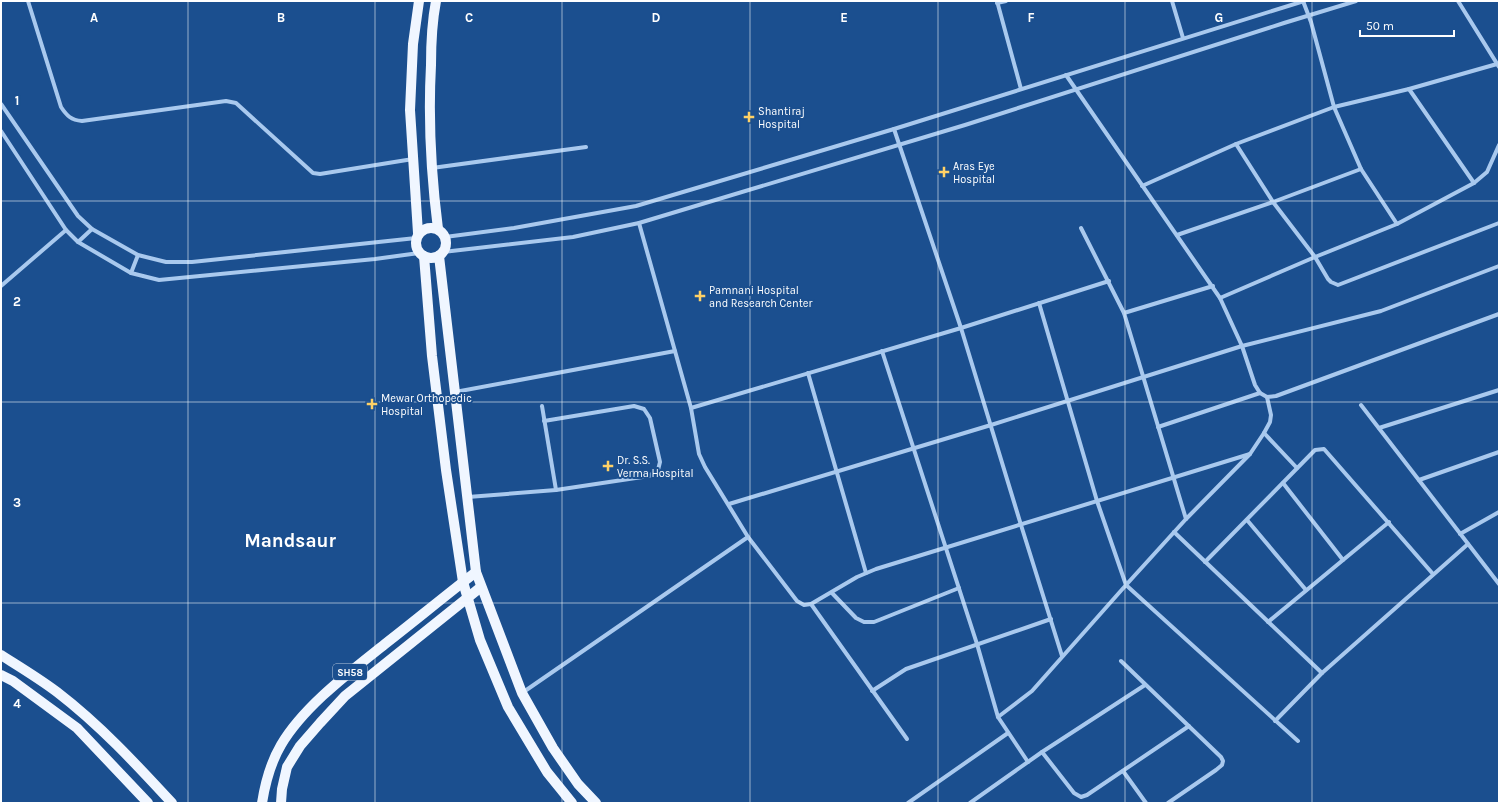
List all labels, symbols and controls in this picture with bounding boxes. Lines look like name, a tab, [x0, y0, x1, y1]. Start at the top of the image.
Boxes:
text: A	[90, 10, 98, 25]
text: B	[277, 10, 285, 25]
text: C	[465, 10, 473, 25]
text: D	[652, 10, 661, 25]
text: E	[840, 10, 848, 25]
text: F	[1027, 10, 1035, 25]
text: G	[1215, 10, 1223, 25]
scale bar	[1360, 12, 1454, 38]
text: 50 m	[1366, 19, 1394, 33]
text: 1	[15, 93, 19, 108]
place label: Shantiraj Hospital	[758, 105, 805, 131]
marker: Shantiraj Hospital	[743, 111, 755, 123]
place label: Aras Eye Hospital	[953, 160, 995, 186]
marker: Aras Eye Hospital	[938, 166, 950, 178]
place label: Pamnani Hospital and Research Center	[709, 284, 812, 310]
marker: Pamnani Hospital and Research Center	[694, 290, 706, 302]
text: 2	[13, 294, 21, 309]
place label: Mewar Orthopedic Hospital	[381, 392, 472, 418]
marker: Mewar Orthopedic Hospital	[366, 398, 378, 410]
place label: Dr. S.S. Verma Hospital	[617, 454, 694, 480]
marker: Dr. S.S. Verma Hospital	[602, 460, 614, 472]
text: 3	[13, 495, 21, 510]
district label: Mandsaur	[244, 530, 336, 552]
road number: SH58	[333, 664, 367, 680]
text: 4	[13, 696, 21, 711]

